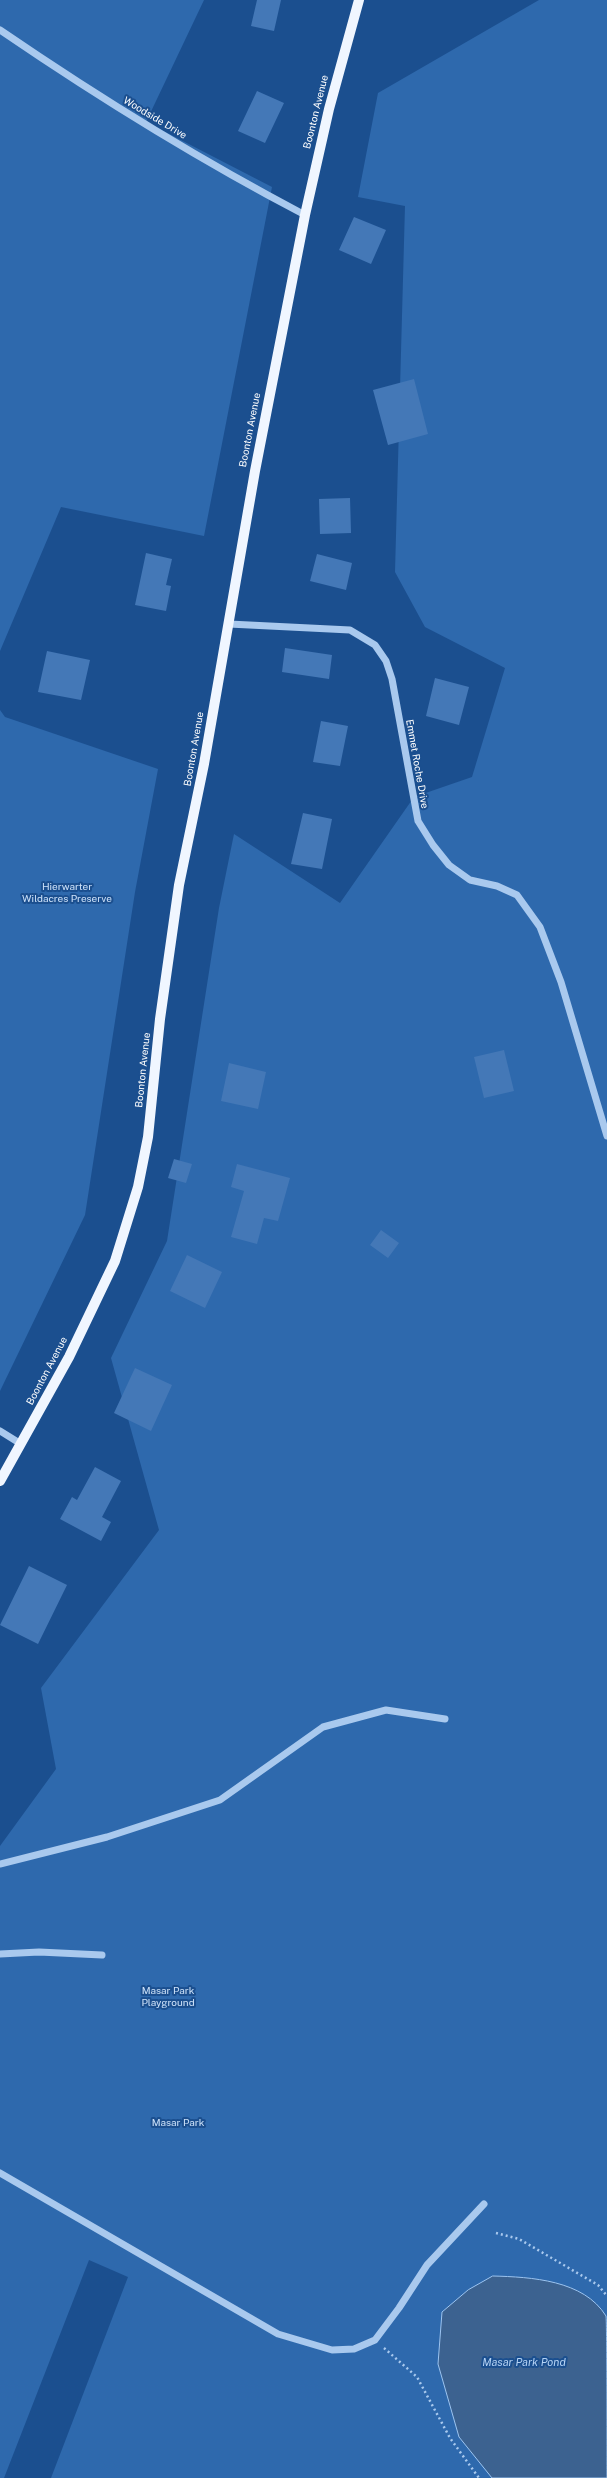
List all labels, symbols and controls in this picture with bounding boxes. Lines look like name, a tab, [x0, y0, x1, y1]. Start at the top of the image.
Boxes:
street label: Boonton Avenue	[301, 74, 331, 150]
street label: Woodside Drive	[121, 94, 189, 142]
street label: Boonton Avenue	[237, 392, 263, 468]
street label: Boonton Avenue	[182, 711, 206, 787]
street label: Emmet Roche Drive	[403, 718, 431, 810]
park label: Hierwarter Wildacres Preserve	[22, 881, 112, 904]
street label: Boonton Avenue	[133, 1032, 153, 1108]
street label: Boonton Avenue	[24, 1335, 70, 1407]
park label: Masar Park Playground	[141, 1985, 195, 2008]
park label: Masar Park	[152, 2117, 204, 2129]
water label: Masar Park Pond	[482, 2356, 566, 2370]

